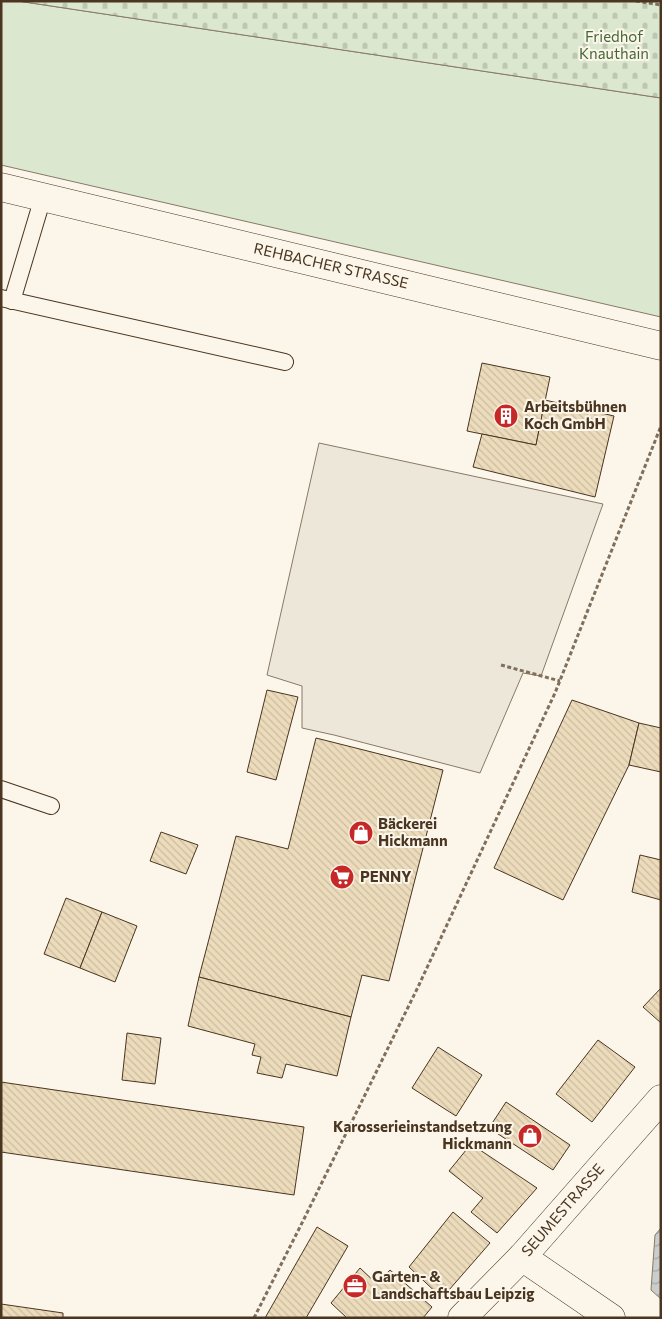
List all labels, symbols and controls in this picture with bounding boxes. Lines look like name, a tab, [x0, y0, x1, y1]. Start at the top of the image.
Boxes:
park label: Friedhof Knauthain	[579, 27, 649, 62]
street label: REHBACHER STRASSE	[252, 238, 410, 292]
place label: Arbeitsbühnen Koch GmbH	[524, 397, 627, 432]
building icon: Arbeitsbühnen Koch GmbH	[493, 403, 519, 429]
place label: Bäckerei Hickmann	[378, 814, 448, 849]
shop icon: Bäckerei Hickmann	[348, 820, 374, 846]
supermarket icon: PENNY	[329, 864, 355, 890]
place label: PENNY	[360, 867, 411, 885]
place label: Karosserieinstandsetzung Hickmann	[333, 1117, 512, 1152]
shop icon: Karosserieinstandsetzung Hickmann	[517, 1123, 543, 1149]
street label: SEUMESTRASSE	[517, 1159, 607, 1259]
place label: Garten- & Landschaftsbau Leipzig	[372, 1267, 534, 1302]
office icon: Garten- & Landschaftsbau Leipzig	[342, 1273, 368, 1299]

